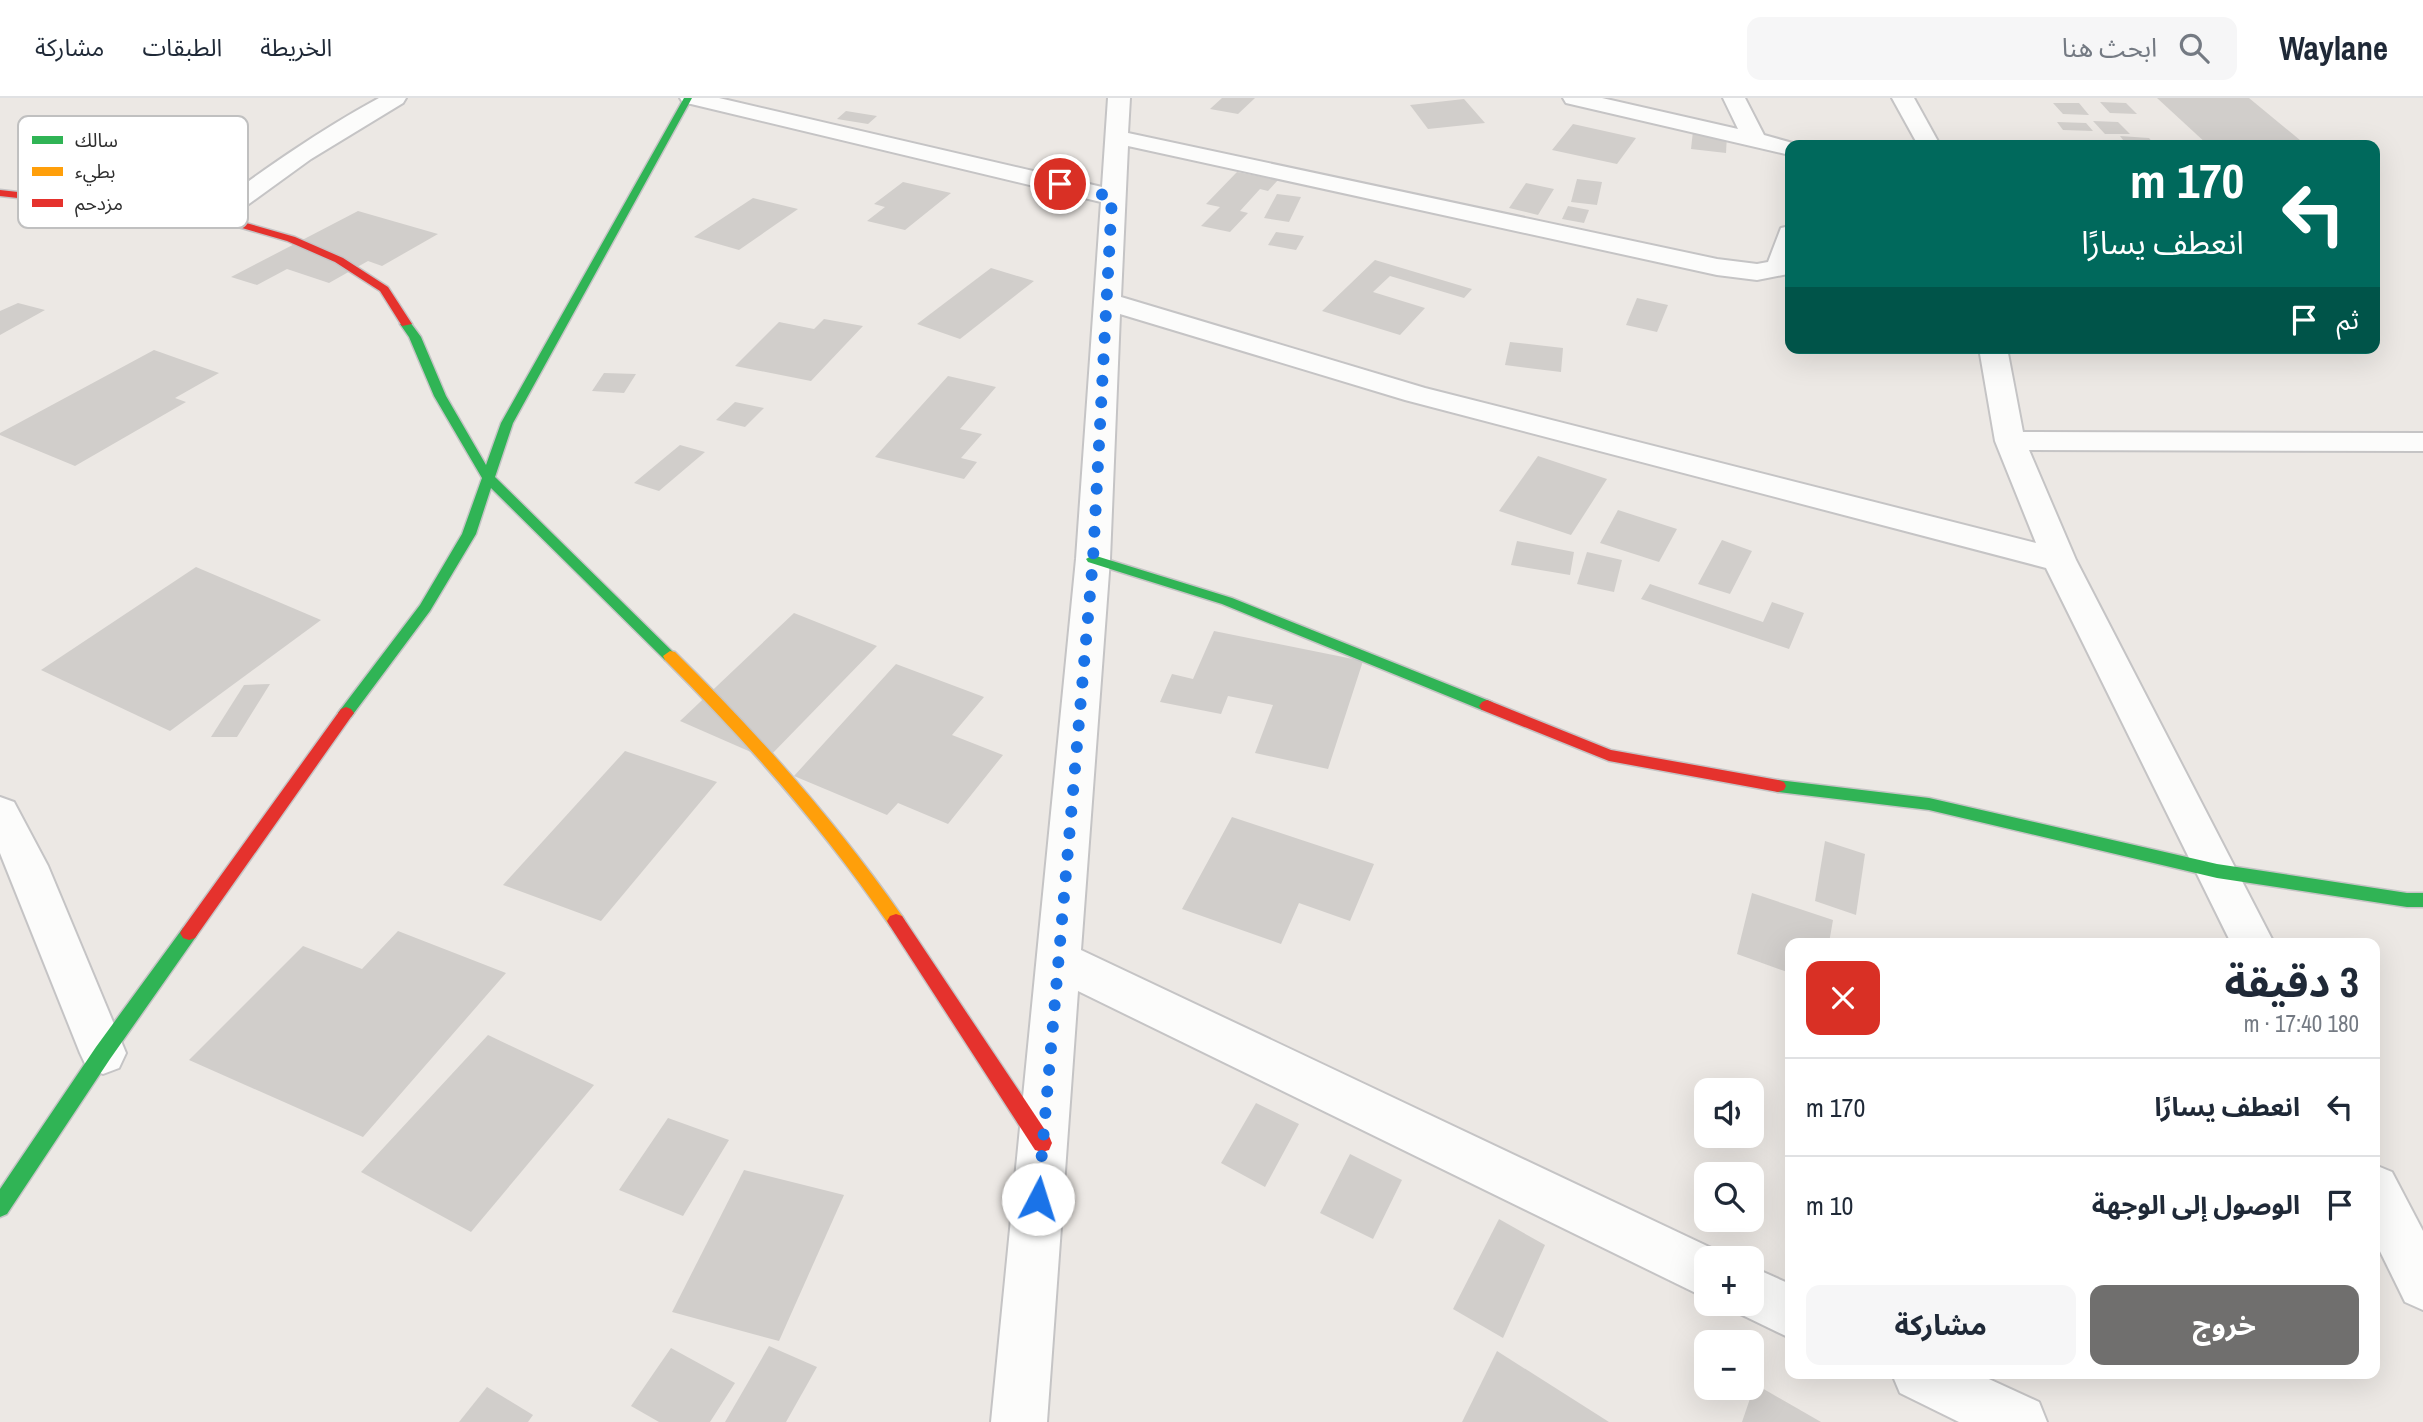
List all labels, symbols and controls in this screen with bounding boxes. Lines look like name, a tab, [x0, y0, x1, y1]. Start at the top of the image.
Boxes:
search box	[1747, 17, 2237, 80]
text: Waylane	[2279, 26, 2388, 70]
icon: search	[2175, 29, 2213, 67]
text: ابحث هنا	[2062, 30, 2157, 65]
text: مشاركة	[35, 31, 104, 63]
text: الطبقات	[142, 31, 222, 63]
text: الخريطة	[260, 31, 332, 63]
legend	[18, 116, 248, 228]
text: سالك	[75, 127, 118, 153]
text: 170 m	[2130, 147, 2244, 213]
pin	[1030, 154, 1090, 214]
text: بطيء	[75, 158, 115, 186]
icon: arrive	[1041, 165, 1079, 203]
icon: left	[2268, 168, 2359, 259]
text: مزدحم	[75, 190, 123, 218]
text: انعطف يسارًا	[2081, 221, 2244, 264]
icon: arrive	[2285, 301, 2323, 339]
text: ثم	[2337, 302, 2359, 337]
text: 3 دقيقة	[2225, 954, 2359, 1010]
button: close	[1806, 961, 1880, 1035]
text: 180 m · 17:40	[2244, 1008, 2359, 1039]
map controls	[1694, 1078, 1764, 1400]
button: sound	[1694, 1078, 1764, 1148]
icon: left	[2321, 1088, 2359, 1126]
text: انعطف يسارًا	[2154, 1089, 2300, 1124]
text: 170 m	[1806, 1090, 1865, 1125]
position arrow	[1001, 1162, 1075, 1236]
button: search	[1694, 1162, 1764, 1232]
icon: arrive	[2321, 1186, 2359, 1224]
text: الوصول إلى الوجهة	[2092, 1187, 2300, 1222]
text: 10 m	[1806, 1188, 1853, 1223]
button: +	[1694, 1246, 1764, 1316]
button: مشاركة	[1806, 1285, 2076, 1365]
button: خروج	[2090, 1285, 2359, 1365]
button: −	[1694, 1330, 1764, 1400]

